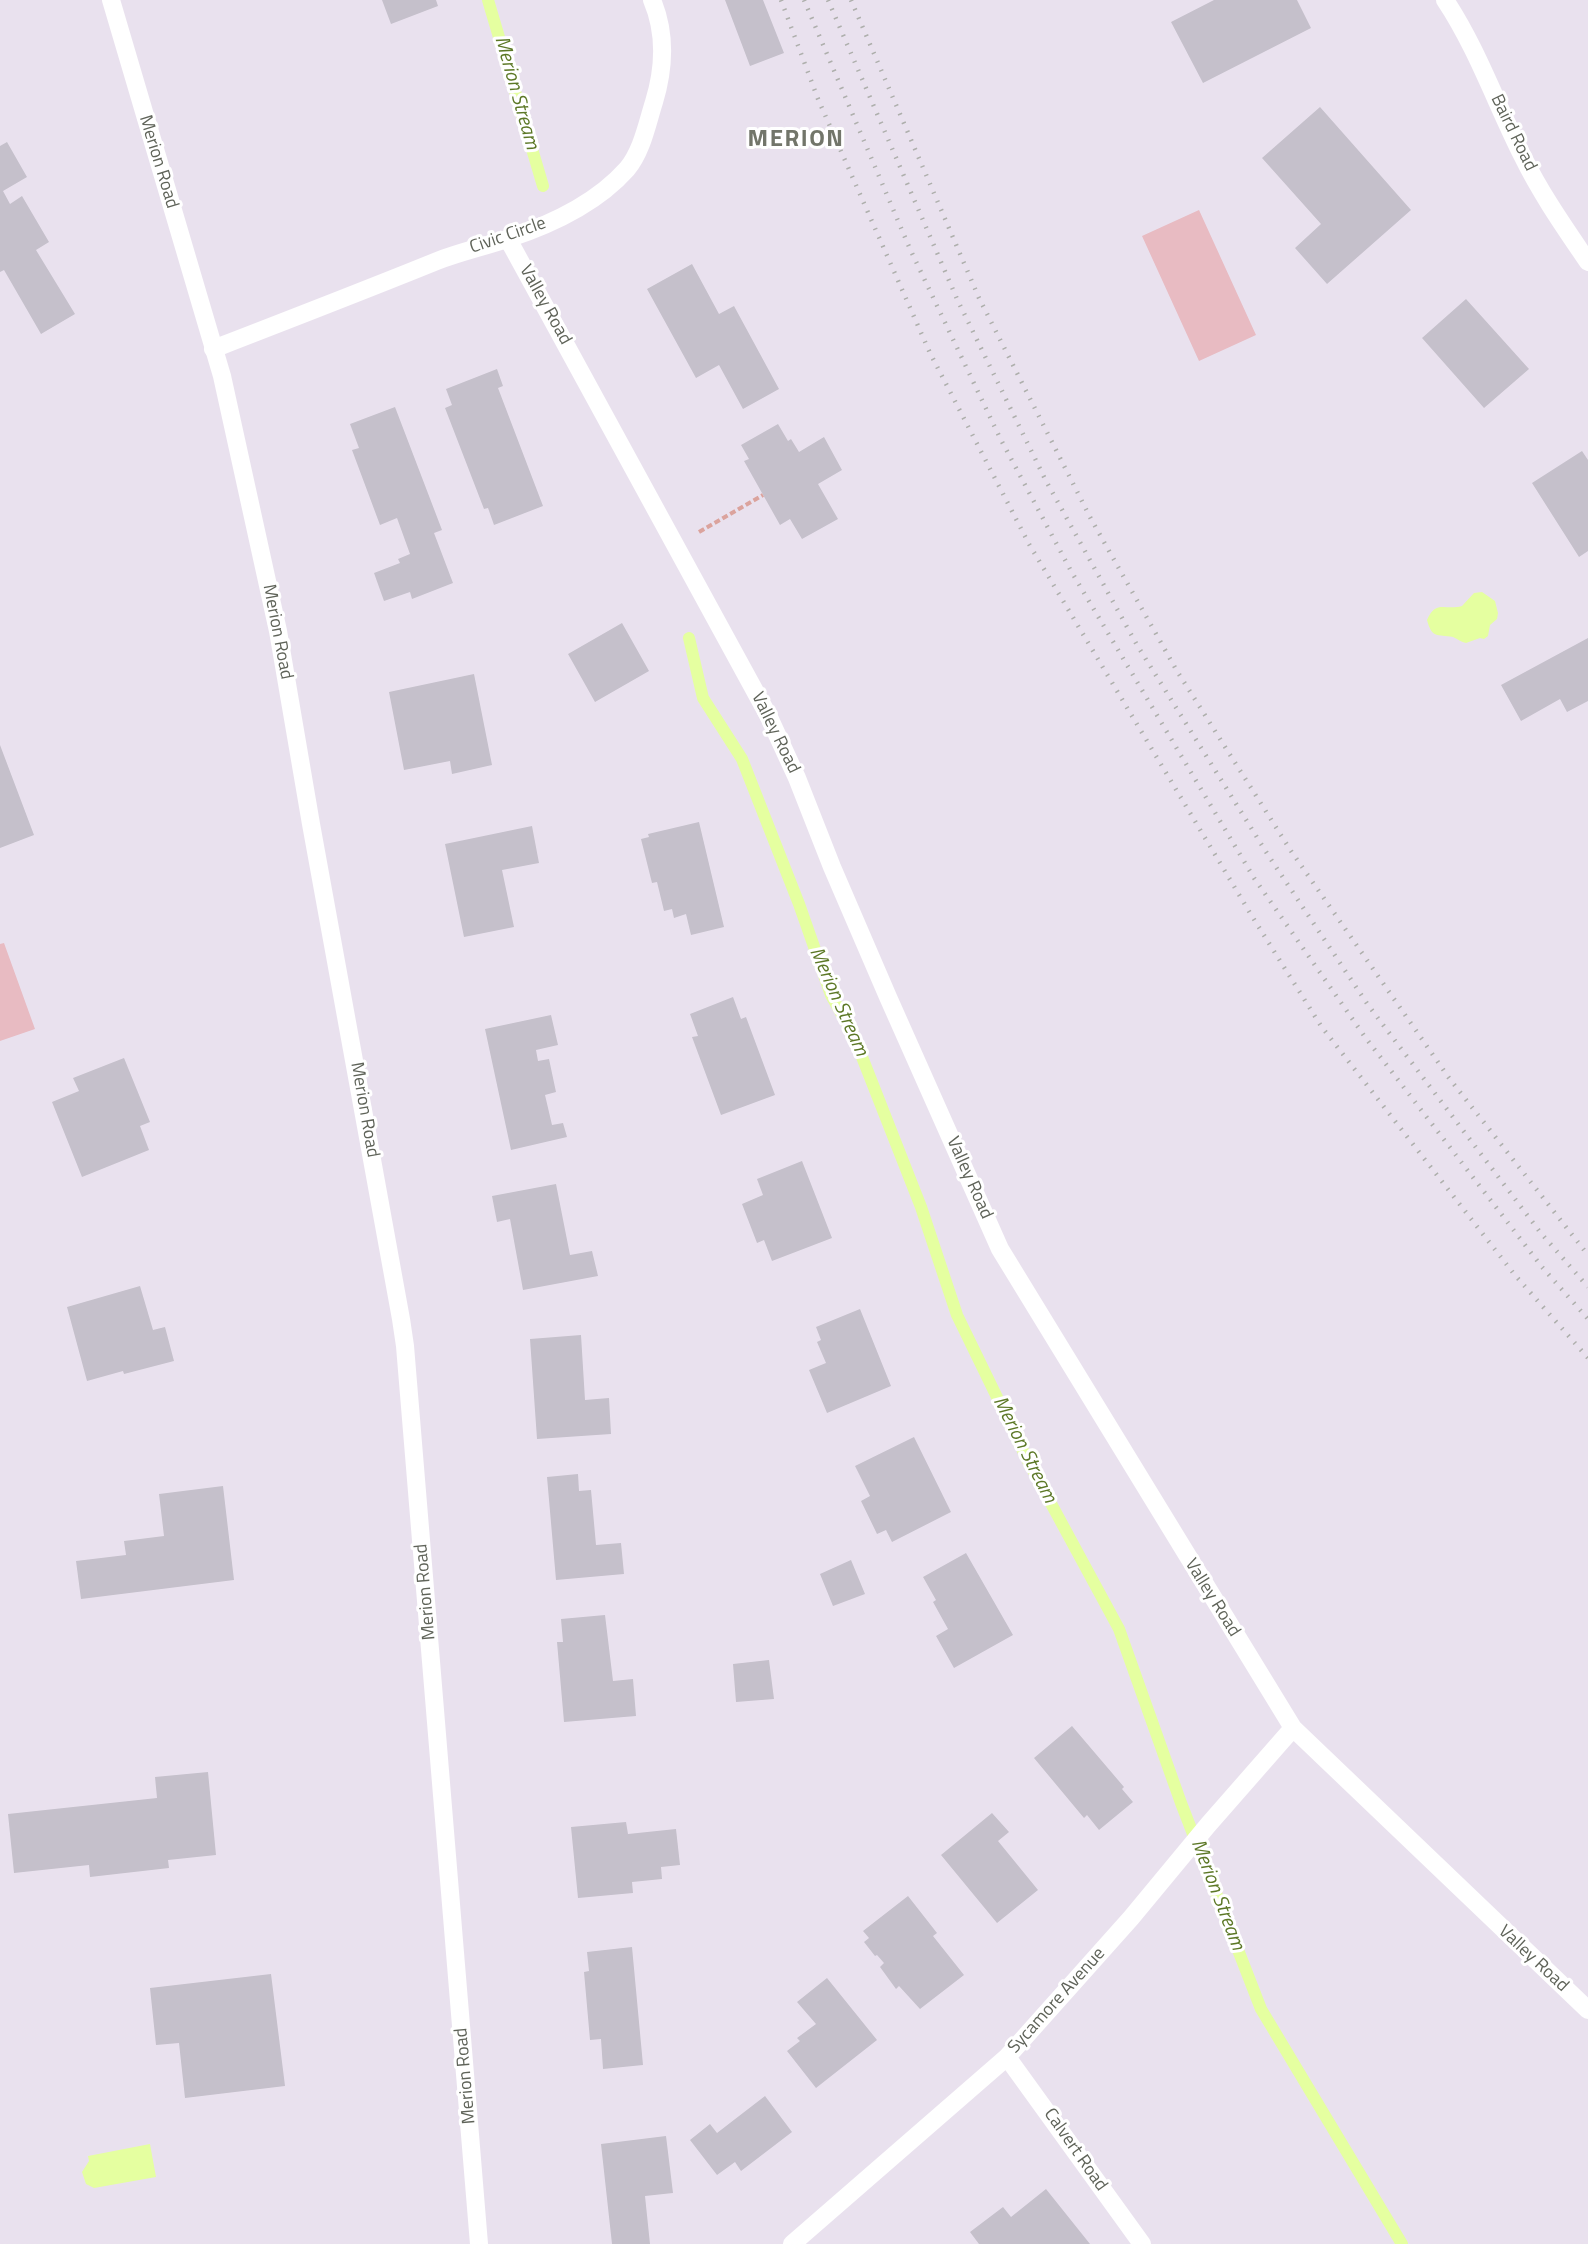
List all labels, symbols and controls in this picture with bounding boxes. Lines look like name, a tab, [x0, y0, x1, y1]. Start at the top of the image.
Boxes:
water label: Merion Stream	[488, 34, 544, 152]
street label: Baird Road	[1485, 91, 1541, 175]
street label: Merion Road	[134, 113, 182, 211]
district label: MERION	[748, 126, 844, 154]
street label: Civic Circle	[467, 213, 549, 259]
street label: Valley Road	[514, 261, 576, 349]
street label: Merion Road	[257, 583, 297, 681]
street label: Valley Road	[746, 689, 804, 777]
water label: Merion Stream	[803, 944, 873, 1060]
street label: Merion Road	[345, 1061, 383, 1159]
street label: Valley Road	[941, 1133, 997, 1223]
water label: Merion Stream	[987, 1393, 1061, 1507]
street label: Merion Road	[411, 1543, 441, 1641]
street label: Valley Road	[1180, 1555, 1244, 1641]
water label: Merion Stream	[1185, 1836, 1249, 1954]
street label: Valley Road	[1494, 1921, 1572, 1997]
street label: Sycamore Avenue	[1004, 1944, 1110, 2058]
street label: Merion Road	[451, 2027, 481, 2125]
street label: Calvert Road	[1039, 2104, 1111, 2196]

